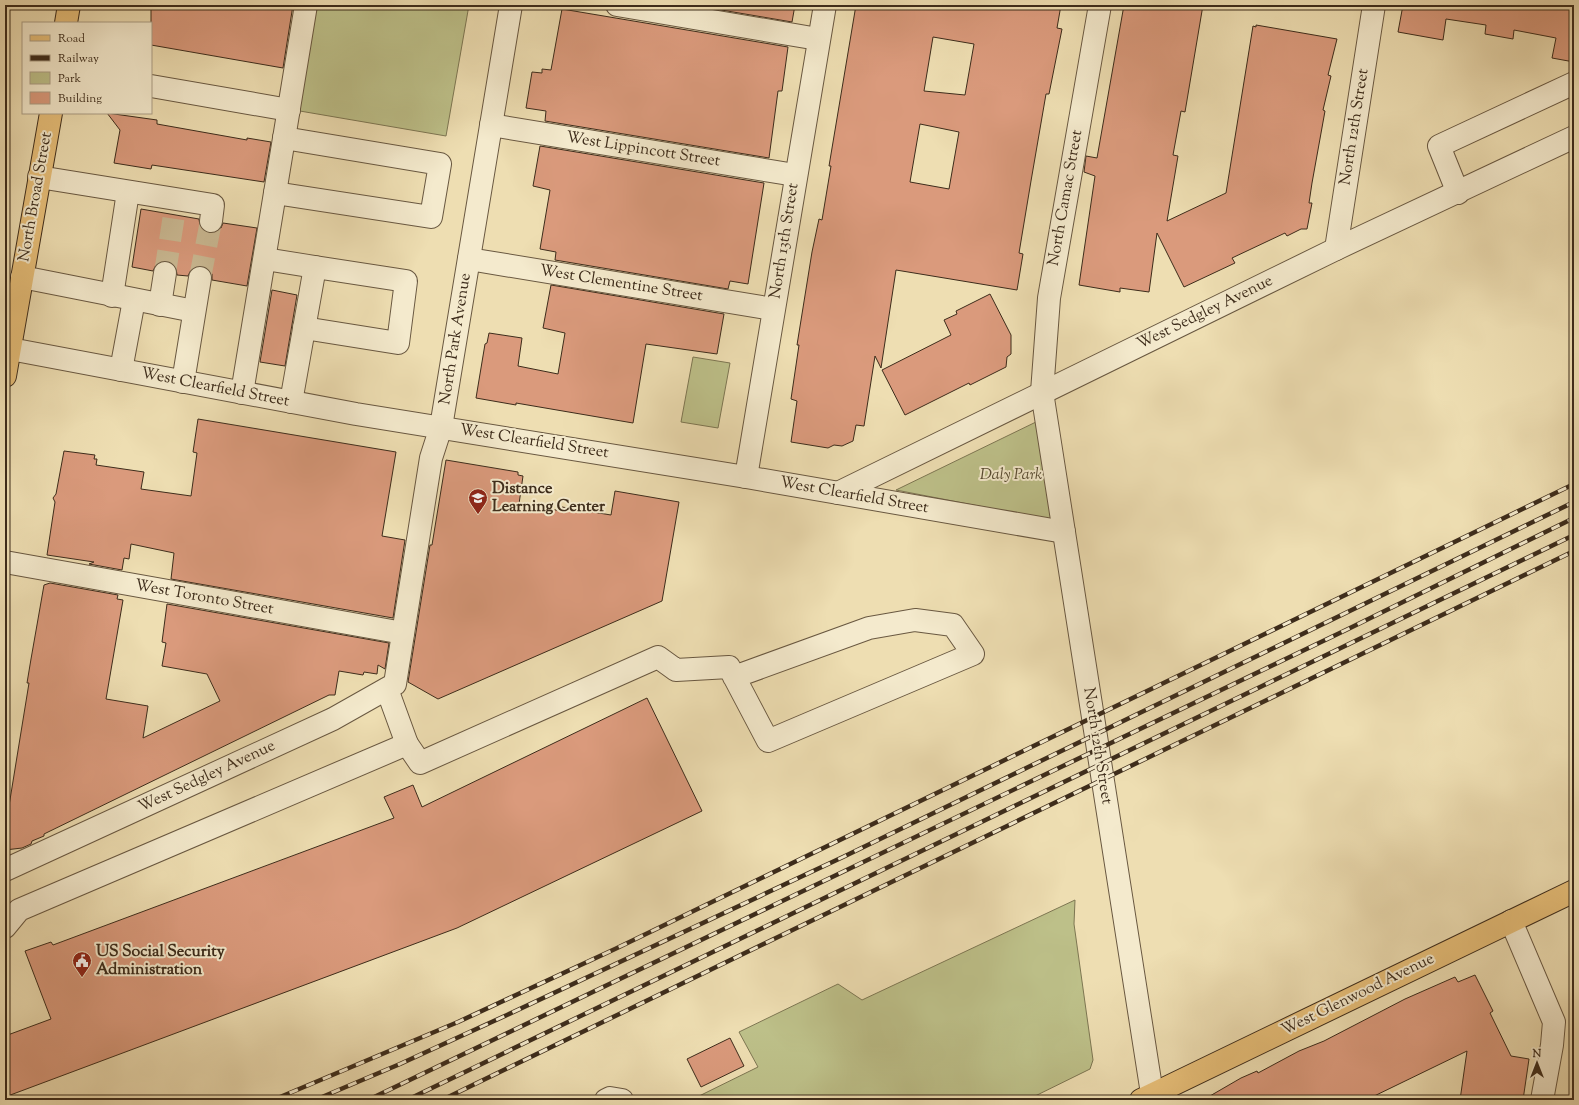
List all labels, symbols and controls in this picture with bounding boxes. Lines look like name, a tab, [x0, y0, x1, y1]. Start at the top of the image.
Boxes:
legend	[22, 22, 152, 114]
text: Road	[58, 30, 85, 48]
text: Railway	[58, 50, 99, 68]
street label: North 12th Street	[1334, 66, 1376, 187]
text: Park	[58, 70, 81, 88]
text: Building	[58, 90, 102, 108]
street label: West Lippincott Street	[564, 126, 722, 174]
street label: North Camac Street	[1043, 128, 1089, 268]
street label: North Broad Street	[13, 130, 59, 264]
street label: North 13th Street	[764, 181, 806, 301]
street label: West Clementine Street	[538, 260, 705, 308]
street label: West Sedgley Avenue	[1133, 270, 1277, 356]
street label: North Park Avenue	[434, 272, 478, 406]
street label: West Clearfield Street	[139, 362, 292, 414]
street label: West Clearfield Street	[458, 419, 611, 465]
park label: Daly Park	[980, 464, 1042, 487]
street label: West Clearfield Street	[778, 472, 931, 521]
place label: Distance Learning Center	[492, 478, 606, 519]
school or university icon: Distance Learning Center	[467, 487, 489, 515]
street label: West Toronto Street	[133, 574, 276, 622]
street label: North 12th Street	[1076, 686, 1118, 807]
street label: West Sedgley Avenue	[135, 735, 279, 819]
place label: US Social Security Administration	[96, 941, 225, 982]
street label: West Glenwood Avenue	[1278, 948, 1438, 1042]
public building icon: US Social Security Administration	[71, 950, 93, 978]
north arrow	[1517, 1043, 1557, 1083]
text: N	[1532, 1046, 1542, 1062]

